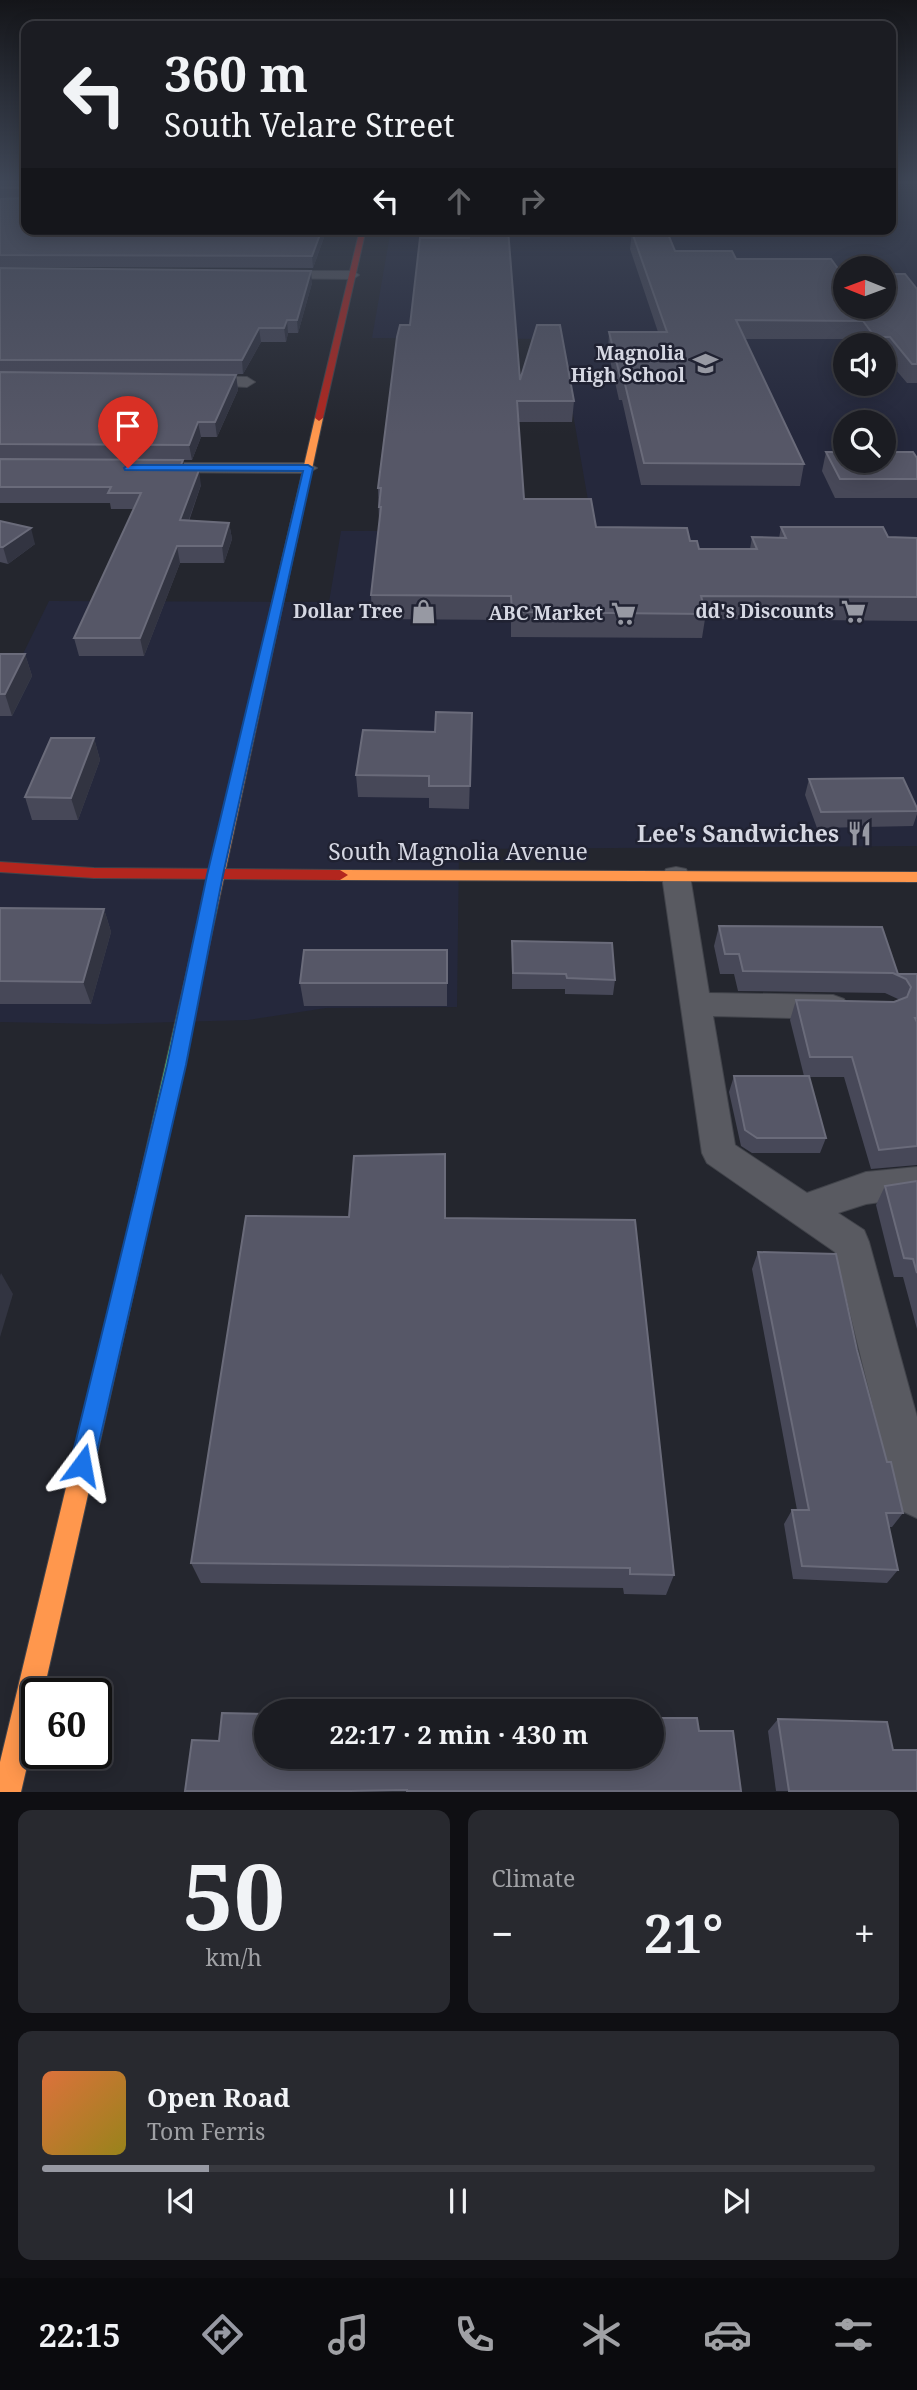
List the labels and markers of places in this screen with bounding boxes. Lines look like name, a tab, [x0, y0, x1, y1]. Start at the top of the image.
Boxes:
place label: Magnolia High School	[571, 340, 685, 388]
school or university icon: Magnolia High School	[691, 350, 719, 378]
pin	[98, 396, 158, 468]
shop icon: Dollar Tree	[409, 597, 437, 625]
supermarket icon: dd's Discounts	[840, 597, 868, 625]
place label: Dollar Tree	[293, 598, 403, 624]
place label: dd's Discounts	[695, 598, 834, 624]
supermarket icon: ABC Market	[609, 599, 637, 627]
place label: ABC Market	[489, 600, 603, 626]
place label: Lee's Sandwiches	[637, 817, 839, 849]
restaurant icon: Lee's Sandwiches	[845, 820, 873, 848]

